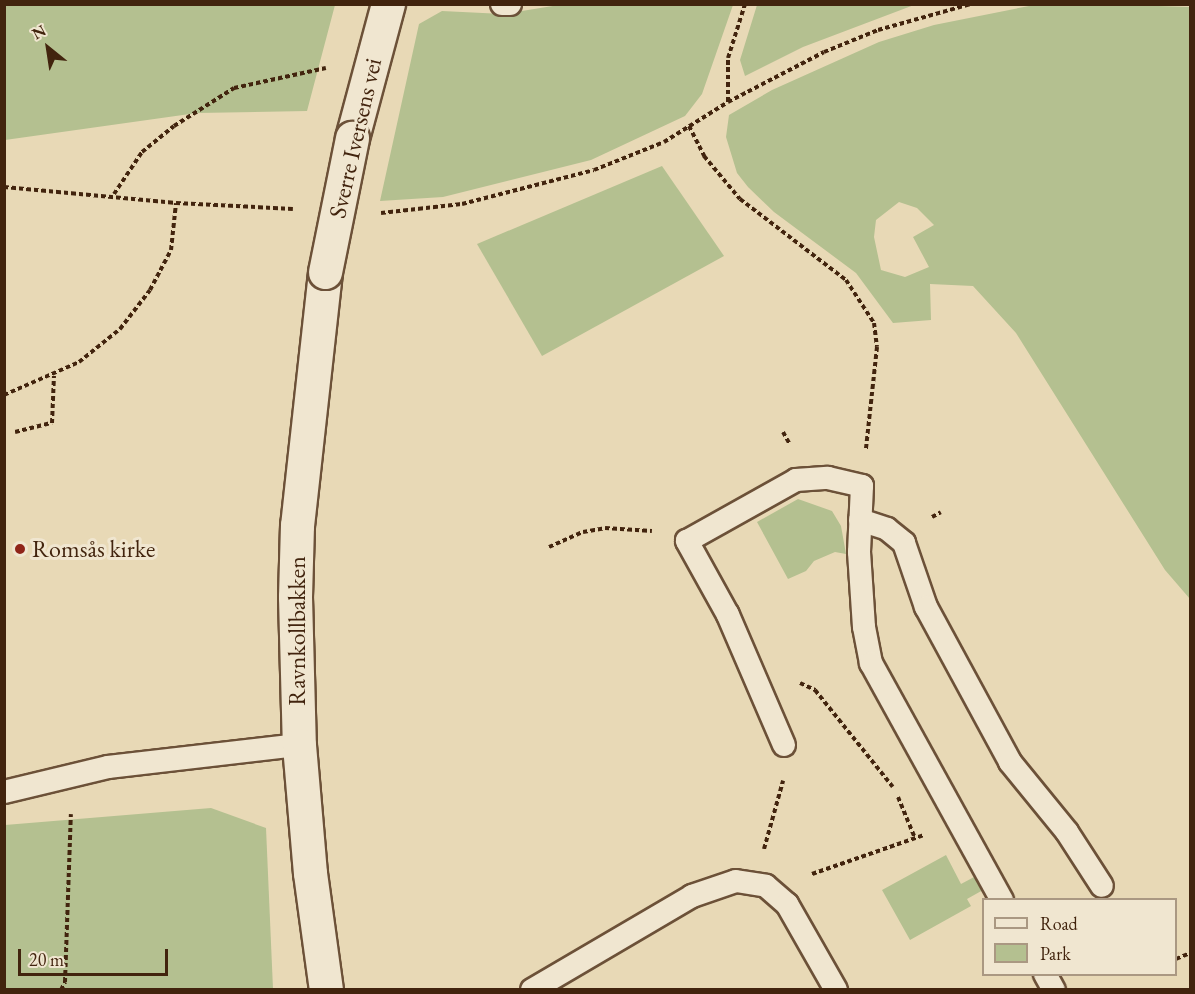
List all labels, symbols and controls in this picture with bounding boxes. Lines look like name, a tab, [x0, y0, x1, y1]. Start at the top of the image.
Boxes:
north arrow	[18, 18, 78, 78]
text: N	[28, 20, 50, 44]
street label: Sverre Iversens vei	[323, 55, 387, 221]
place label: Romsås kirke	[32, 535, 155, 563]
marker: Romsås kirke	[13, 542, 27, 556]
street label: Ravnkollbakken	[283, 556, 311, 706]
legend	[982, 898, 1177, 976]
text: Road	[1040, 912, 1078, 935]
scale bar	[21, 937, 171, 975]
text: Park	[1040, 942, 1071, 965]
text: 20 m	[29, 948, 64, 971]

